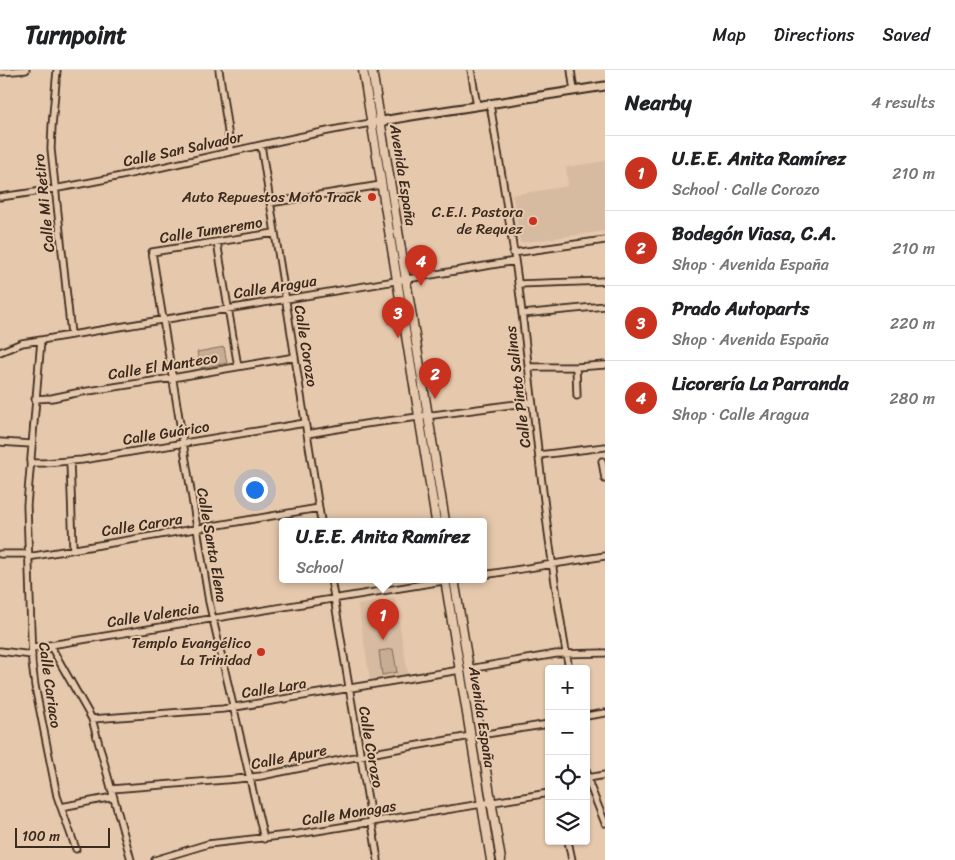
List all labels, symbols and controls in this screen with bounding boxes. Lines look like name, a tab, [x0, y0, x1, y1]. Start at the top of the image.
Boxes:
text: Turnpoint	[25, 14, 127, 56]
text: Map	[713, 19, 746, 51]
text: Directions	[774, 19, 855, 51]
text: Saved	[883, 19, 930, 51]
text: Nearby	[625, 84, 691, 122]
text: 4 results	[871, 88, 935, 117]
street label: Avenida España	[382, 121, 424, 228]
street label: Calle San Salvador	[121, 123, 246, 174]
text: U.E.E. Anita Ramírez	[672, 142, 846, 175]
street label: Calle Mi Retiro	[26, 152, 62, 254]
text: 1	[638, 159, 644, 188]
text: 210 m	[892, 159, 935, 188]
text: School · Calle Corozo	[672, 175, 820, 204]
place label: Auto Repuestos Moto Track	[181, 184, 362, 210]
marker: Auto Repuestos Moto Track	[366, 191, 378, 203]
place label: C.E.I. Pastora de Requez	[432, 199, 524, 242]
street label: Calle Tumeremo	[158, 209, 265, 251]
marker: C.E.I. Pastora de Requez	[527, 215, 539, 227]
text: Bodegón Viasa, C.A.	[672, 217, 837, 250]
text: 2	[636, 234, 646, 263]
text: 210 m	[892, 234, 935, 263]
pin: 4	[405, 245, 437, 286]
text: Shop · Avenida España	[672, 250, 829, 279]
street label: Calle Aragua	[232, 268, 319, 306]
text: Prado Autoparts	[672, 292, 809, 325]
pin: 3	[382, 297, 414, 338]
street label: Calle Corozo	[287, 303, 325, 389]
text: 3	[637, 309, 645, 338]
text: 220 m	[890, 309, 935, 338]
street label: Calle Pinto Salinas	[498, 324, 538, 450]
text: Shop · Avenida España	[672, 325, 829, 354]
street label: Calle El Manteco	[106, 344, 220, 388]
pin: 2	[419, 358, 451, 399]
text: Licorería La Parranda	[672, 367, 849, 400]
text: 4	[636, 384, 646, 413]
text: 280 m	[890, 384, 935, 413]
text: Shop · Calle Aragua	[672, 400, 809, 429]
street label: Calle Guárico	[121, 413, 212, 453]
your location	[242, 477, 268, 503]
street label: Calle Santa Elena	[189, 486, 235, 605]
street label: Calle Carora	[100, 506, 185, 544]
popup	[279, 518, 487, 583]
text: U.E.E. Anita Ramírez	[296, 520, 470, 553]
text: School	[296, 553, 343, 582]
street label: Calle Valencia	[105, 595, 201, 635]
pin: 1	[367, 599, 399, 640]
place label: Templo Evangélico La Trinidad	[131, 630, 252, 673]
street label: Calle Cariaco	[31, 640, 69, 730]
marker: Templo Evangélico La Trinidad	[255, 646, 267, 658]
street label: Avenida España	[461, 663, 503, 770]
map controls	[545, 665, 590, 845]
button: +	[545, 665, 590, 710]
street label: Calle Lara	[240, 670, 309, 706]
street label: Calle Corozo	[351, 704, 391, 790]
button: −	[545, 710, 590, 755]
street label: Calle Apure	[249, 737, 329, 777]
button: locate	[545, 755, 590, 800]
street label: Calle Monagas	[300, 793, 398, 833]
button: layers	[545, 800, 590, 845]
text: 100 m	[22, 824, 60, 849]
scale bar	[15, 825, 110, 848]

